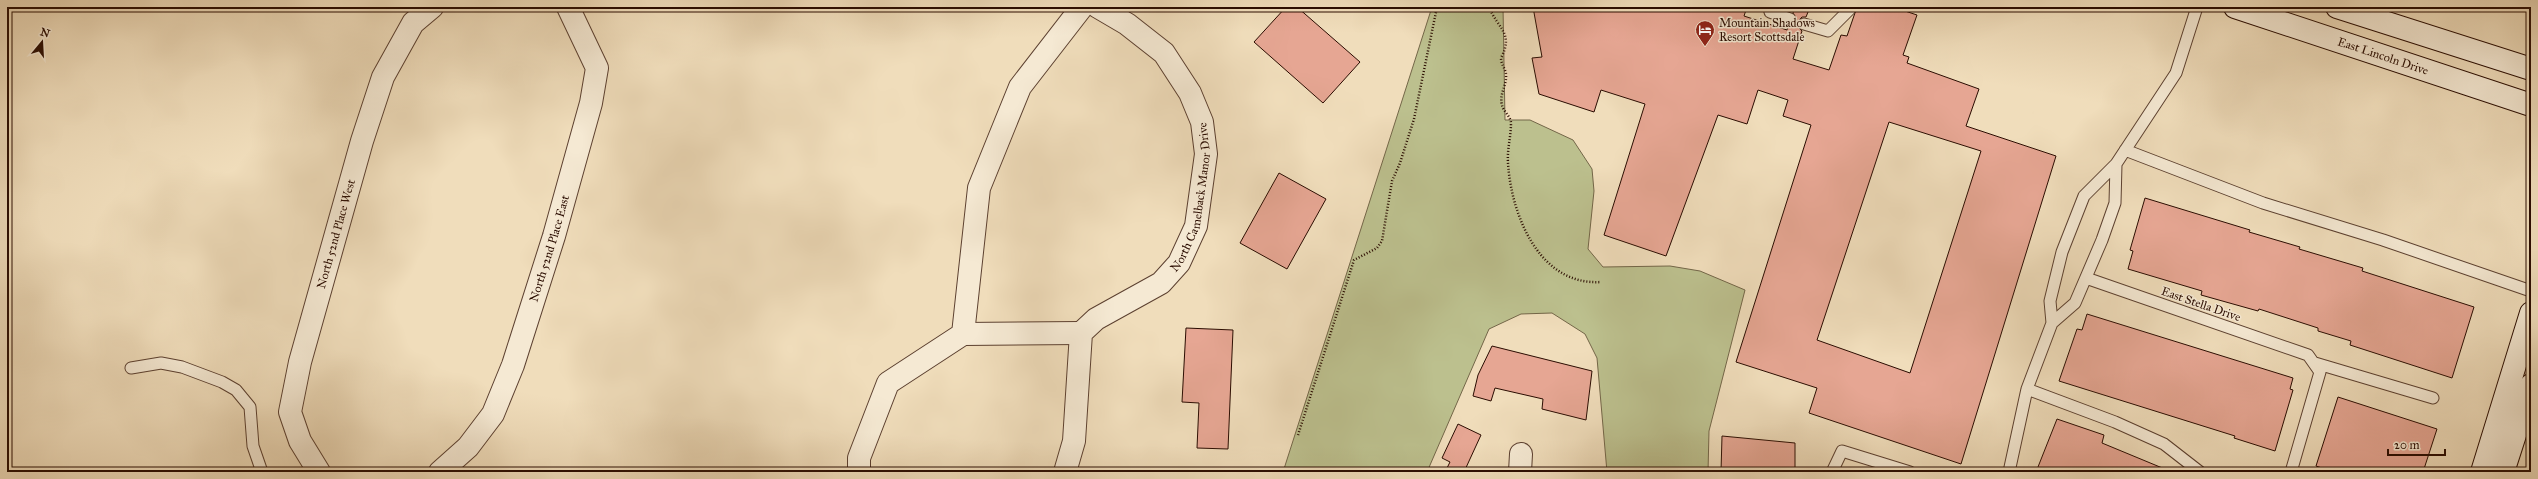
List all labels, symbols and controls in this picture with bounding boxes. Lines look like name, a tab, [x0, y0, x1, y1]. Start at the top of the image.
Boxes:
place label: Mountain Shadows Resort Scottsdale	[1719, 16, 1815, 44]
hotel icon: Mountain Shadows Resort Scottsdale	[1694, 19, 1716, 47]
north arrow	[22, 22, 62, 62]
text: N	[38, 25, 52, 41]
street label: East Lincoln Drive	[2336, 34, 2430, 78]
street label: North Camelback Manor Drive	[1167, 122, 1213, 275]
street label: North 52nd Place West	[314, 177, 358, 290]
street label: North 52nd Place East	[527, 193, 572, 304]
street label: East Stella Drive	[2160, 284, 2242, 324]
scale bar	[2388, 431, 2445, 457]
text: 20 m	[2394, 438, 2420, 452]

